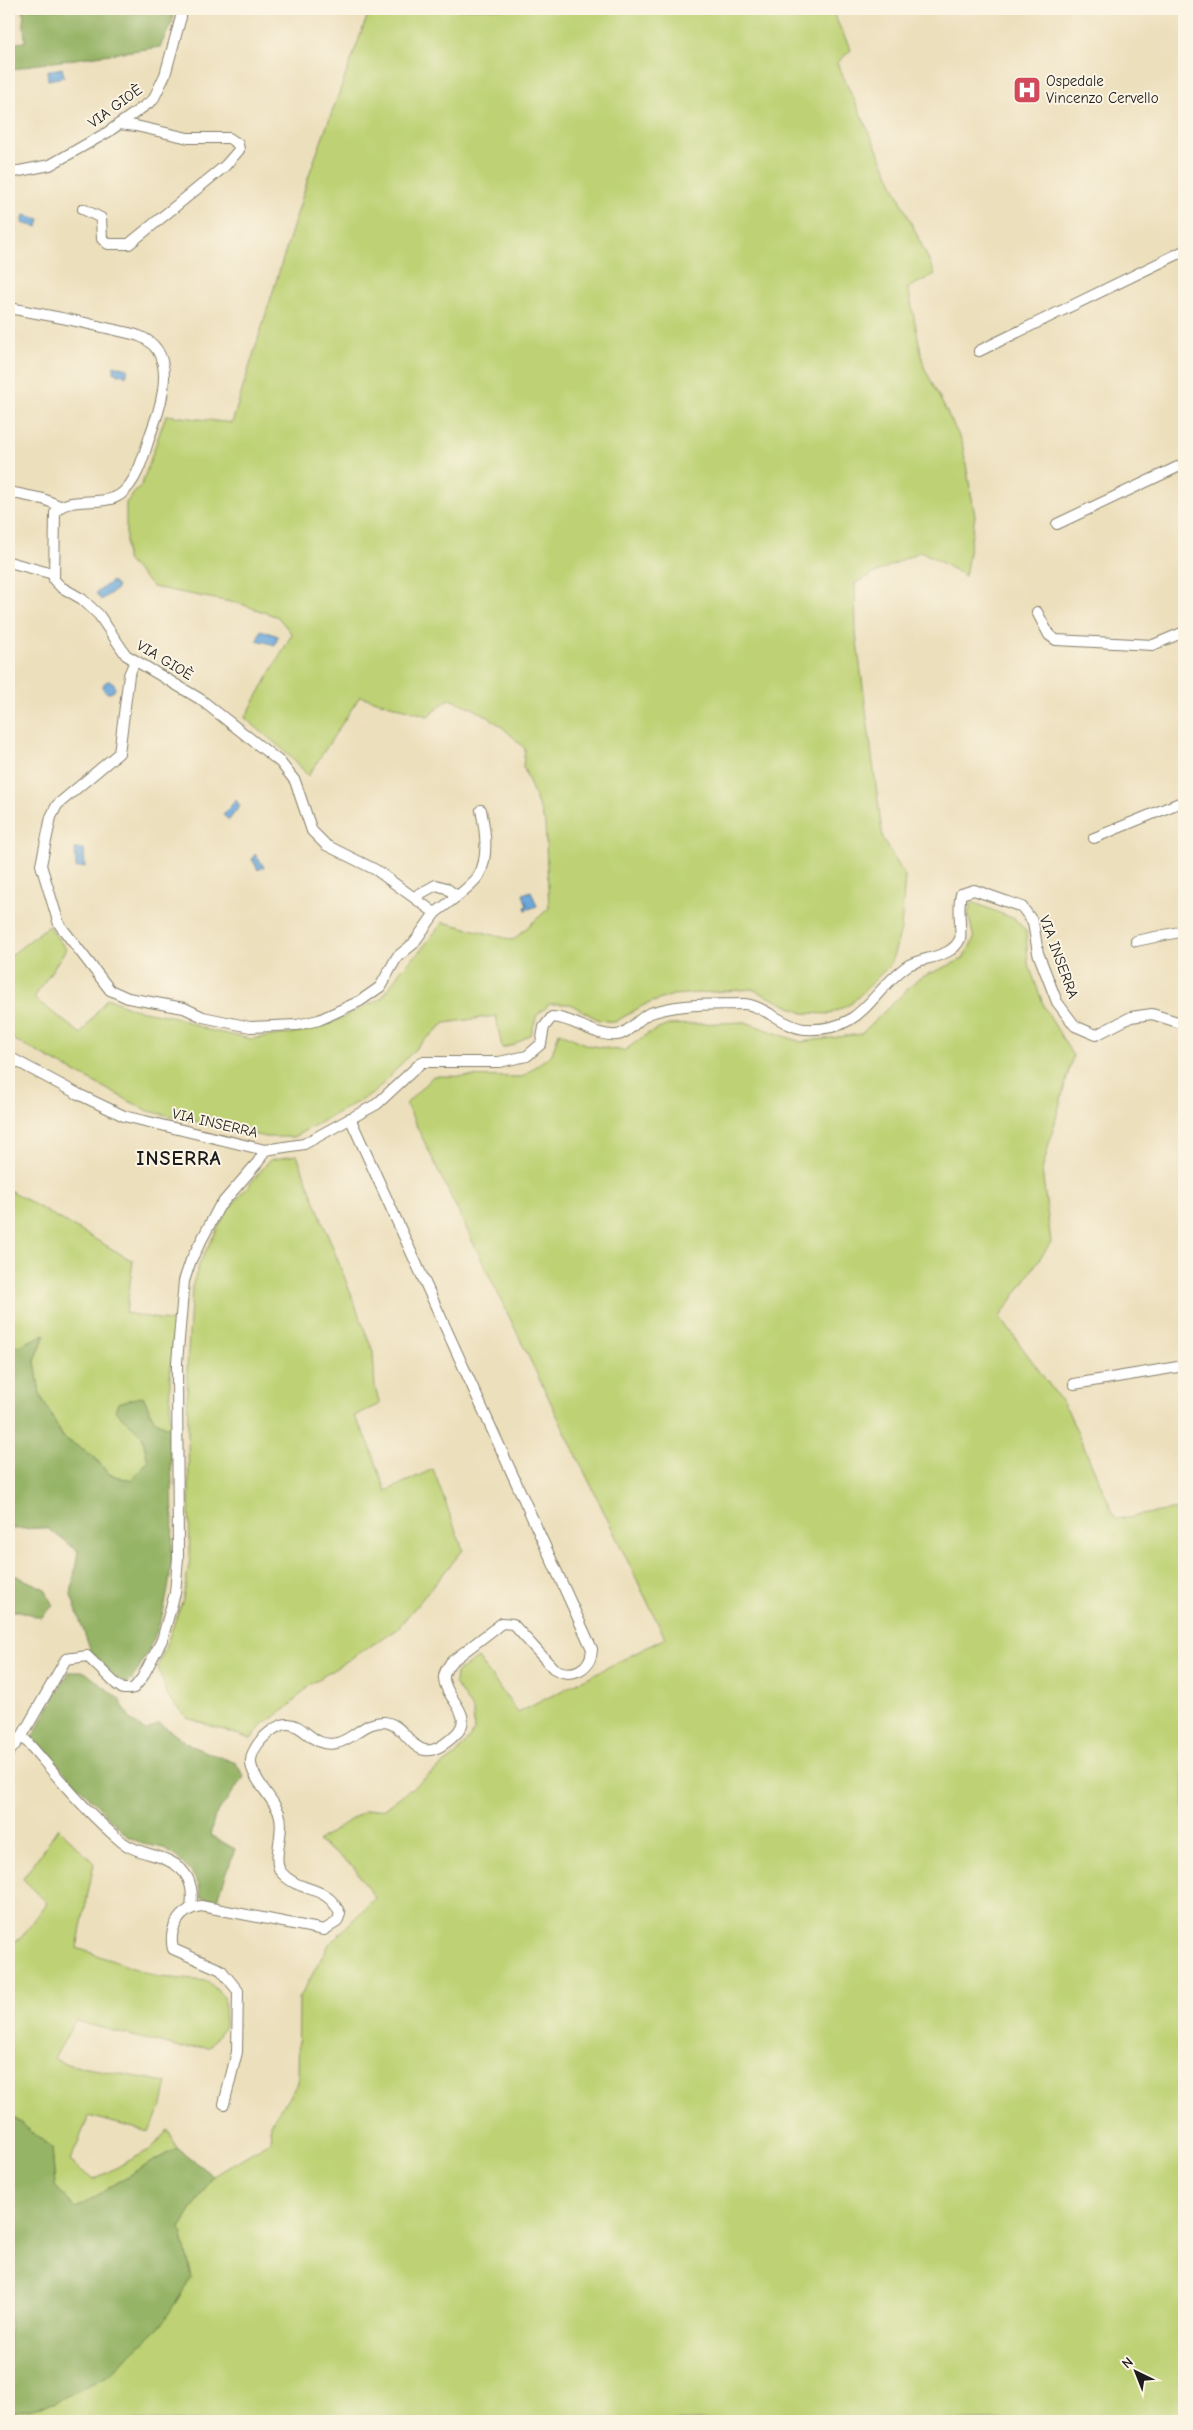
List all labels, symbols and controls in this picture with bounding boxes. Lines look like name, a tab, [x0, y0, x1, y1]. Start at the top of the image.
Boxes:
place label: Ospedale Vincenzo Cervello	[1046, 72, 1159, 107]
hospital icon: Ospedale Vincenzo Cervello	[1012, 75, 1042, 105]
street label: VIA GIOÈ	[84, 80, 146, 132]
street label: VIA GIOÈ	[134, 635, 197, 684]
street label: VIA INSERRA	[1036, 913, 1082, 1001]
street label: VIA INSERRA	[170, 1104, 260, 1142]
district label: INSERRA	[136, 1147, 222, 1170]
north arrow	[1110, 2348, 1160, 2398]
text: N	[1118, 2354, 1137, 2372]

